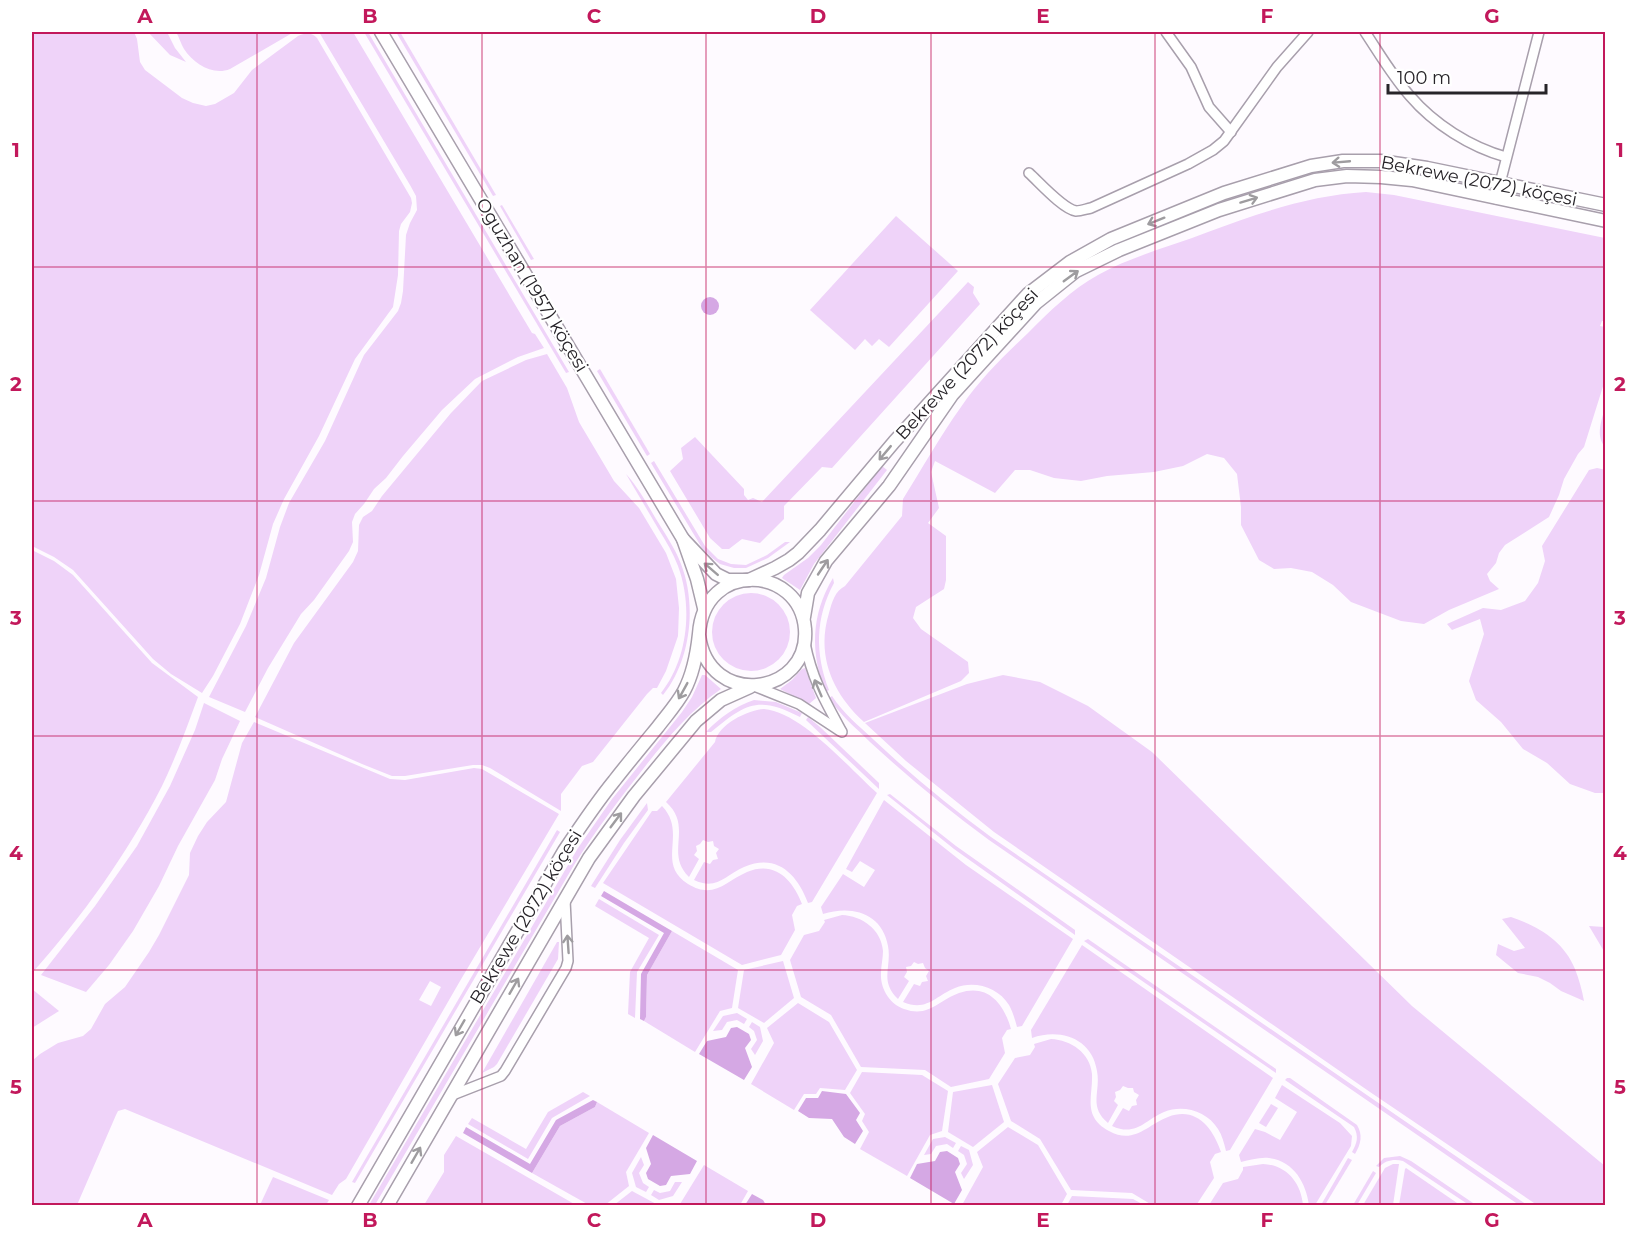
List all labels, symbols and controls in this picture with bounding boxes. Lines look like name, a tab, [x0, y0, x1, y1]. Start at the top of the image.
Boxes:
text: A	[136, 4, 153, 28]
text: B	[362, 4, 378, 28]
text: C	[587, 4, 602, 28]
text: D	[810, 4, 826, 28]
text: E	[1036, 4, 1050, 28]
text: F	[1261, 4, 1274, 28]
text: G	[1484, 4, 1500, 28]
scale bar	[1388, 57, 1546, 95]
text: 100 m	[1397, 67, 1451, 89]
text: 1	[12, 138, 20, 162]
text: 1	[1616, 138, 1624, 162]
street label: Bekrewe (2072) köçesi	[1379, 151, 1579, 211]
one-way arrow	[1332, 157, 1352, 168]
street label: Oguzhan (1957) köçesi	[471, 194, 593, 376]
one-way arrow	[1239, 194, 1258, 205]
one-way arrow	[1148, 216, 1166, 227]
one-way arrow	[1062, 270, 1078, 282]
street label: Bekrewe (2072) köçesi	[891, 284, 1043, 444]
text: 2	[10, 372, 22, 396]
text: 2	[1614, 372, 1626, 396]
one-way arrow	[878, 445, 891, 461]
one-way arrow	[817, 559, 829, 576]
one-way arrow	[704, 562, 719, 576]
text: 3	[9, 606, 22, 630]
text: 3	[1613, 606, 1626, 630]
one-way arrow	[812, 679, 823, 697]
one-way arrow	[677, 682, 689, 699]
one-way arrow	[610, 813, 622, 829]
street label: Bekrewe (2072) köçesi	[465, 826, 587, 1008]
text: 4	[9, 841, 23, 865]
text: 4	[1613, 841, 1627, 865]
one-way arrow	[562, 935, 573, 955]
one-way arrow	[509, 978, 521, 995]
one-way arrow	[454, 1019, 466, 1036]
text: 5	[10, 1075, 22, 1099]
text: 5	[1614, 1075, 1626, 1099]
one-way arrow	[410, 1147, 422, 1164]
text: A	[136, 1208, 153, 1232]
text: B	[362, 1208, 378, 1232]
text: C	[587, 1208, 602, 1232]
text: D	[810, 1208, 826, 1232]
text: E	[1036, 1208, 1050, 1232]
text: F	[1261, 1208, 1274, 1232]
text: G	[1484, 1208, 1500, 1232]

